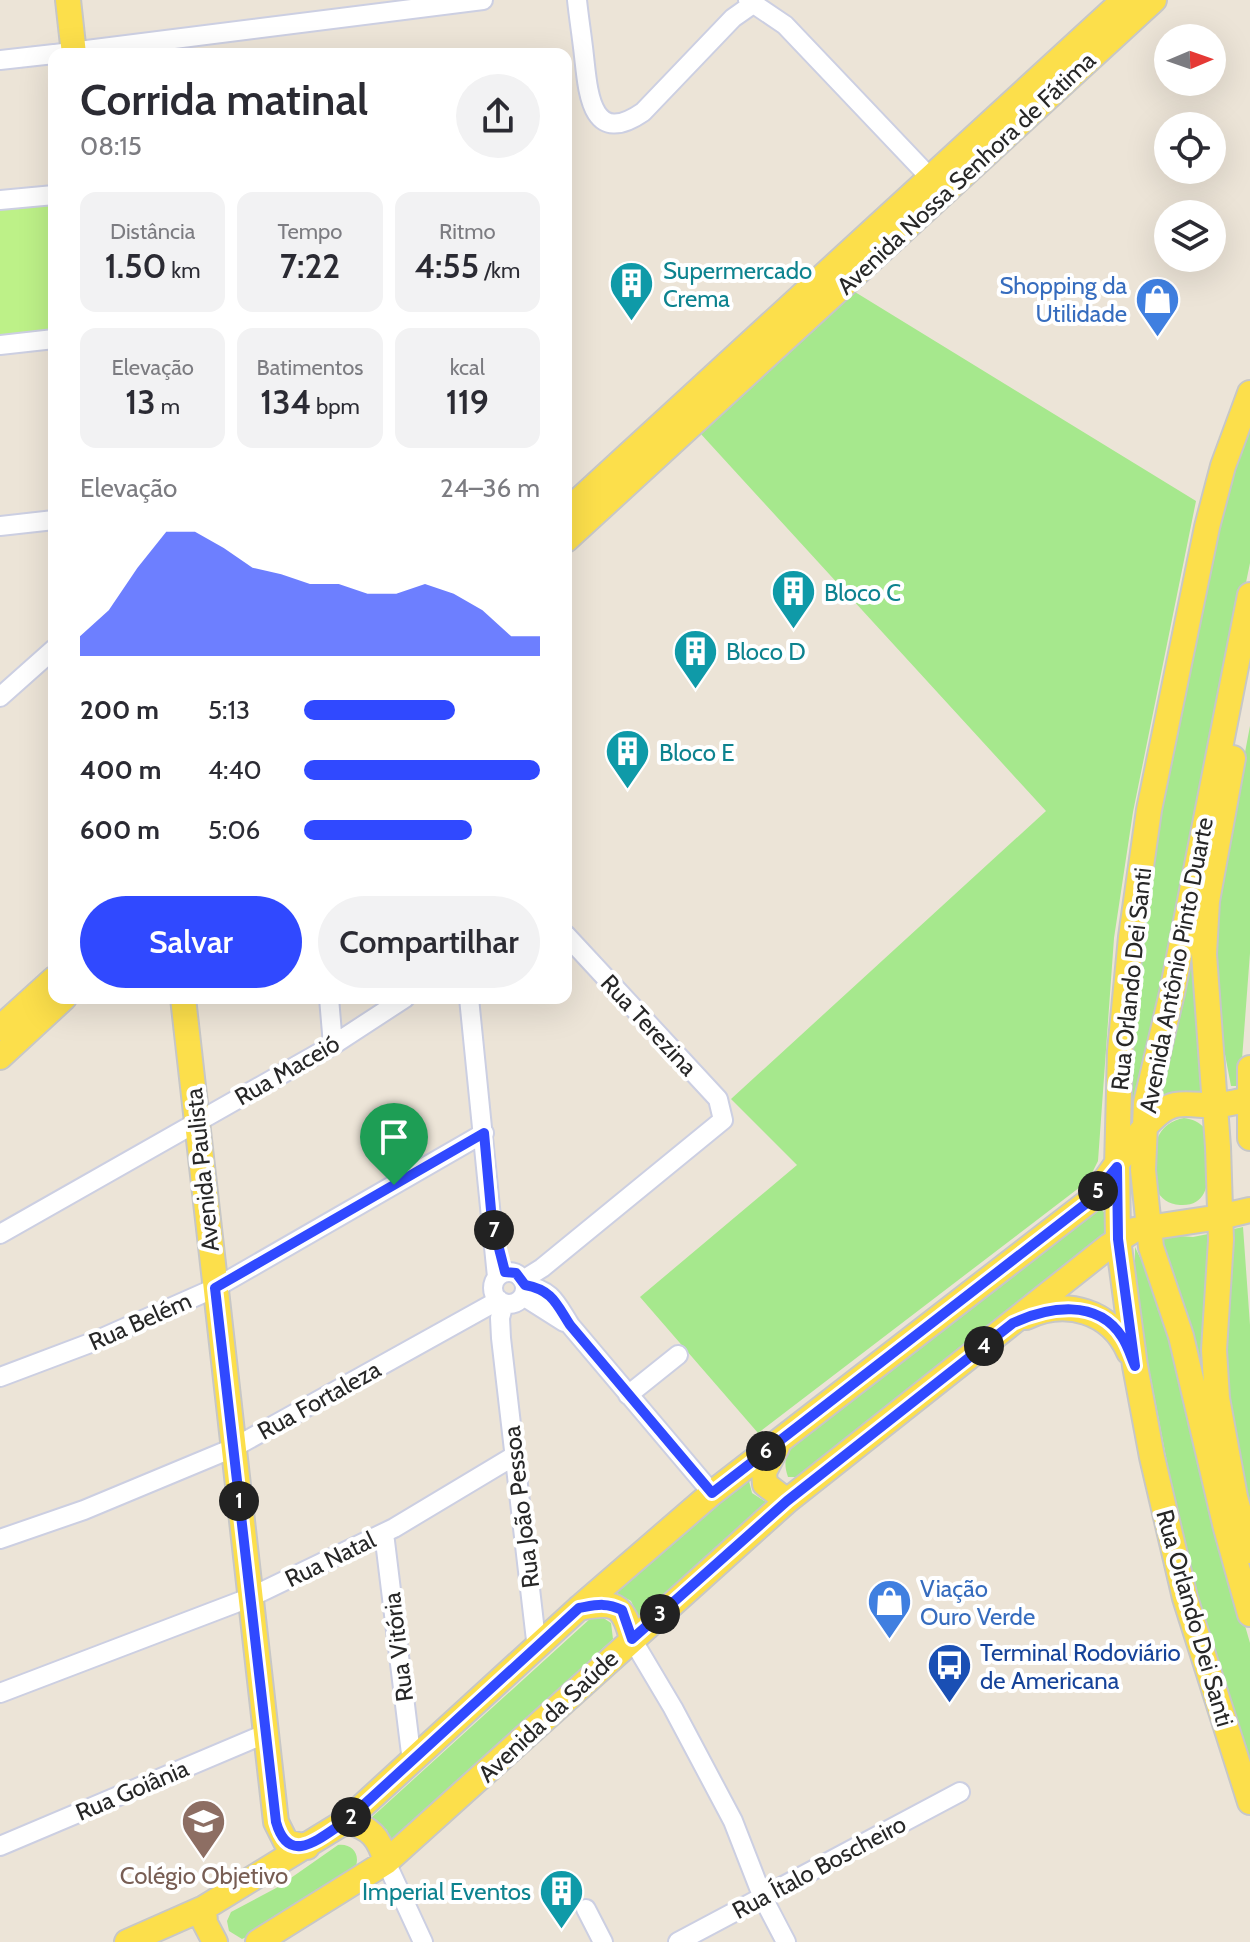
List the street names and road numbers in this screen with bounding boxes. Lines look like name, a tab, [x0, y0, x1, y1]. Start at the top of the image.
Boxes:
street label: Avenida Nossa Senhora de Fátima	[831, 45, 1102, 300]
street label: Avenida Antônio Pinto Duarte	[1133, 815, 1219, 1115]
street label: Rua Orlando Dei Santi	[1105, 866, 1157, 1092]
street label: Rua Terezina	[595, 968, 703, 1082]
street label: Rua Maceió	[230, 1028, 344, 1112]
street label: Avenida Paulista	[179, 1086, 225, 1253]
street label: Rua Belém	[84, 1286, 196, 1356]
street label: Rua Fortaleza	[252, 1354, 386, 1446]
street label: Rua João Pessoa	[497, 1424, 545, 1590]
street label: Rua Orlando Dei Santi	[1150, 1506, 1240, 1730]
street label: Rua Natal	[280, 1525, 380, 1593]
street label: Rua Vitória	[377, 1590, 419, 1703]
street label: Avenida da Saúde	[472, 1644, 624, 1788]
street label: Rua Goiânia	[71, 1753, 193, 1827]
street label: Rua Ítalo Boscheiro	[727, 1809, 911, 1925]

